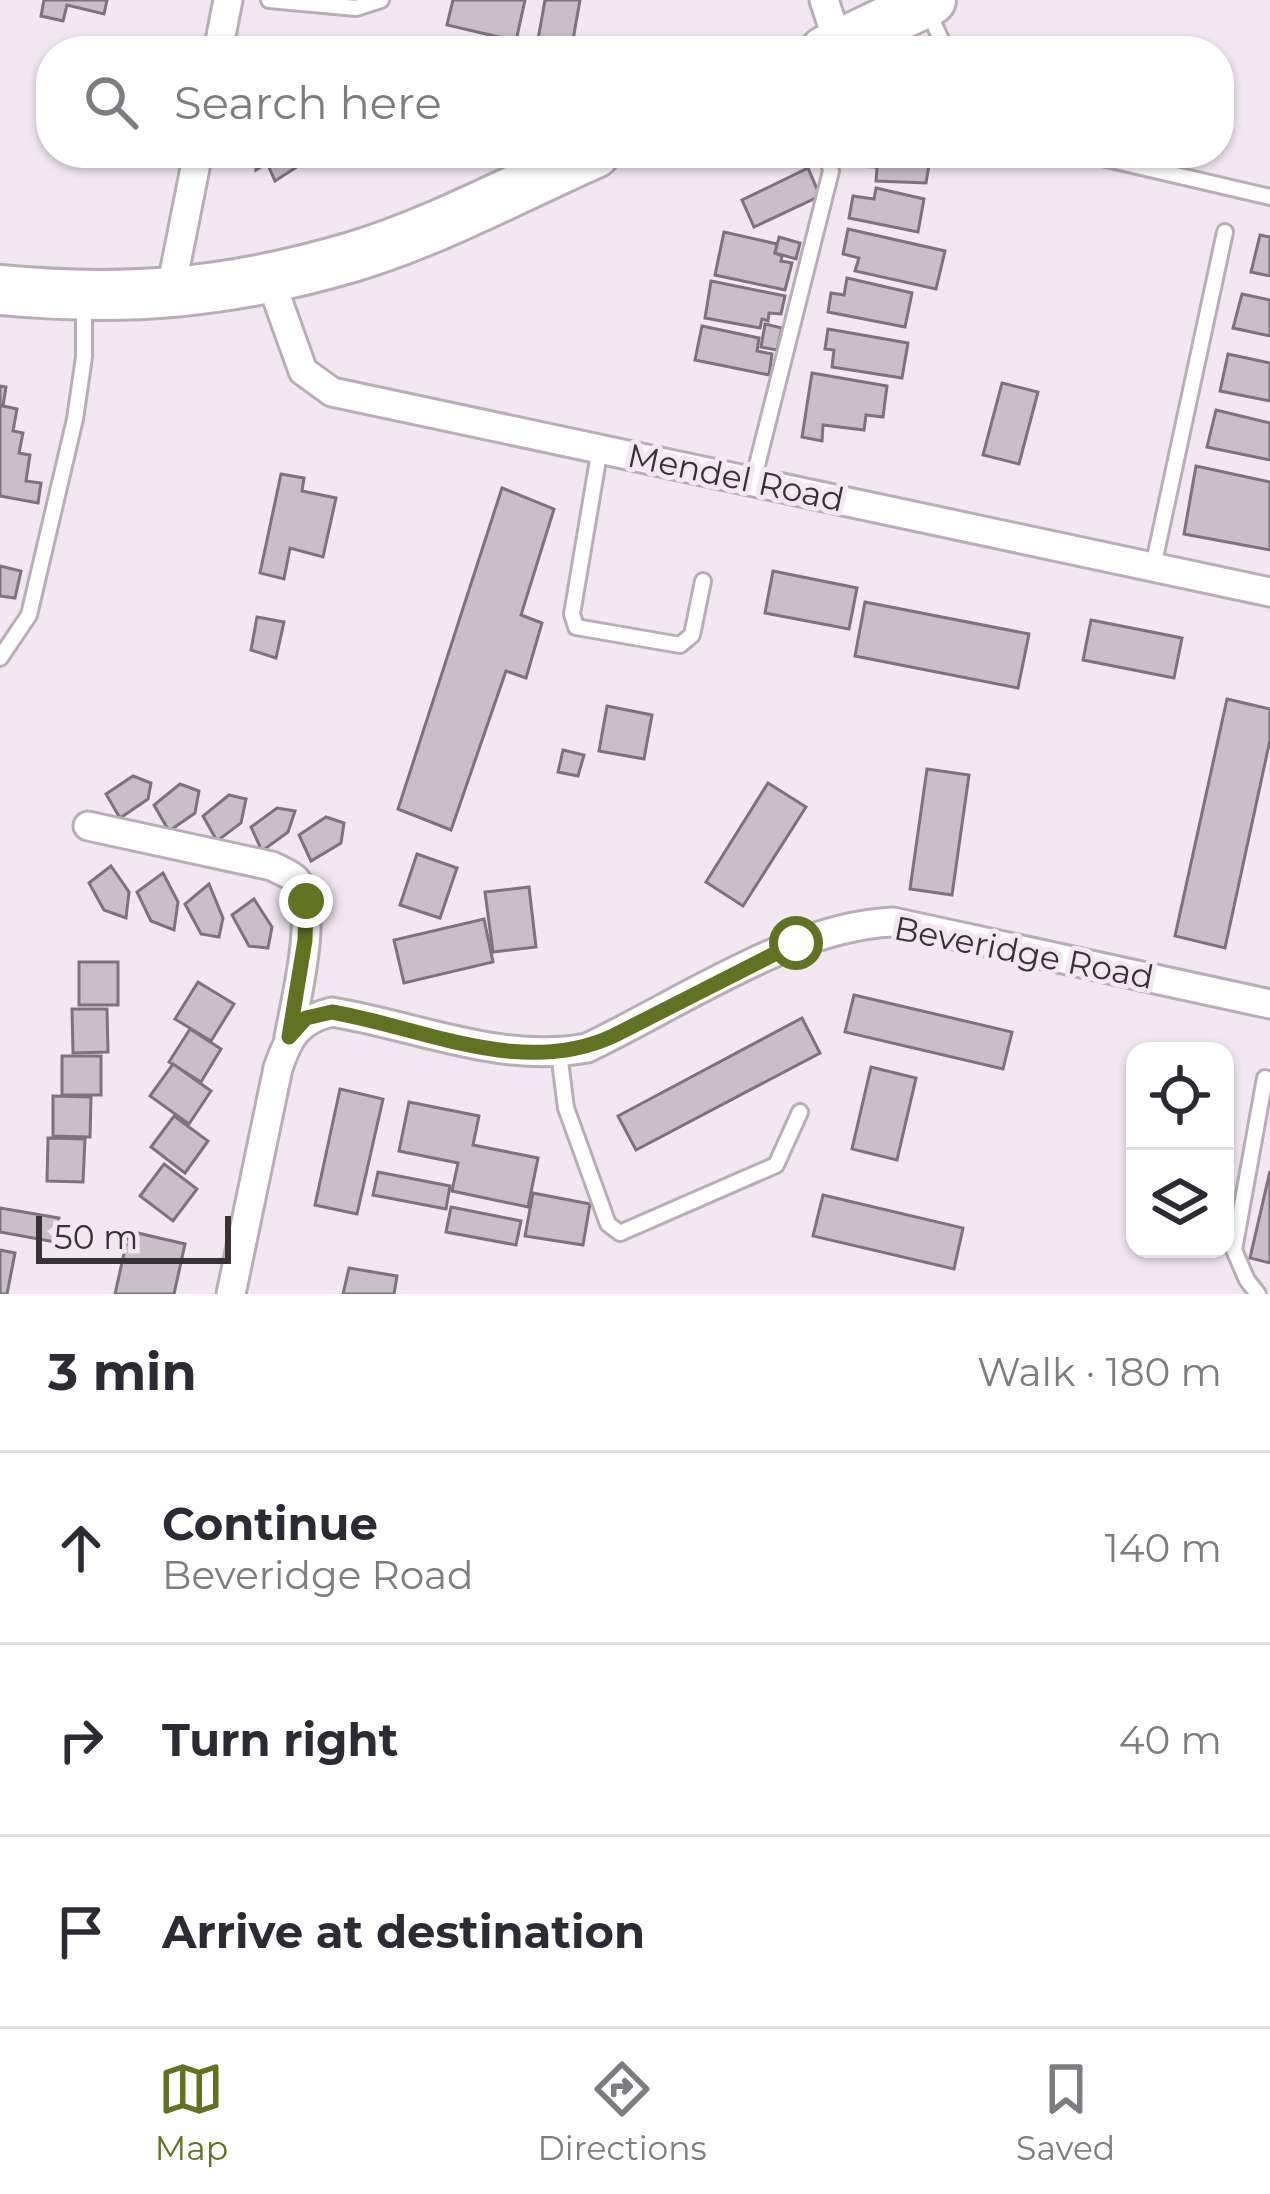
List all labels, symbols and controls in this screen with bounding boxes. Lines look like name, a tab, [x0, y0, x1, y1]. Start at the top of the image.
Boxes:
search box	[36, 36, 1234, 168]
icon: search	[78, 69, 144, 135]
text: Search here	[174, 75, 442, 130]
street label: Mendel Road	[624, 435, 848, 519]
route end	[279, 874, 333, 928]
street label: Beveridge Road	[891, 907, 1157, 997]
route start	[769, 916, 823, 970]
map controls	[1126, 1042, 1234, 1258]
button: locate	[1126, 1042, 1234, 1150]
button: layers	[1126, 1150, 1234, 1258]
scale bar	[36, 1210, 231, 1263]
text: 50 m	[54, 1217, 138, 1257]
text: 3 min	[48, 1341, 197, 1403]
text: Walk · 180 m	[977, 1348, 1222, 1396]
text: Continue	[162, 1496, 378, 1551]
icon: ahead	[48, 1515, 114, 1581]
text: 140 m	[1105, 1524, 1222, 1572]
text: Beveridge Road	[162, 1551, 473, 1599]
icon: right	[48, 1707, 114, 1773]
text: Turn right	[162, 1712, 398, 1767]
text: 40 m	[1119, 1716, 1222, 1764]
icon: arrive	[48, 1899, 114, 1965]
text: Arrive at destination	[162, 1904, 645, 1959]
tab: Map	[155, 2056, 228, 2168]
tab: Directions	[538, 2056, 707, 2168]
tab: Saved	[1016, 2056, 1115, 2168]

